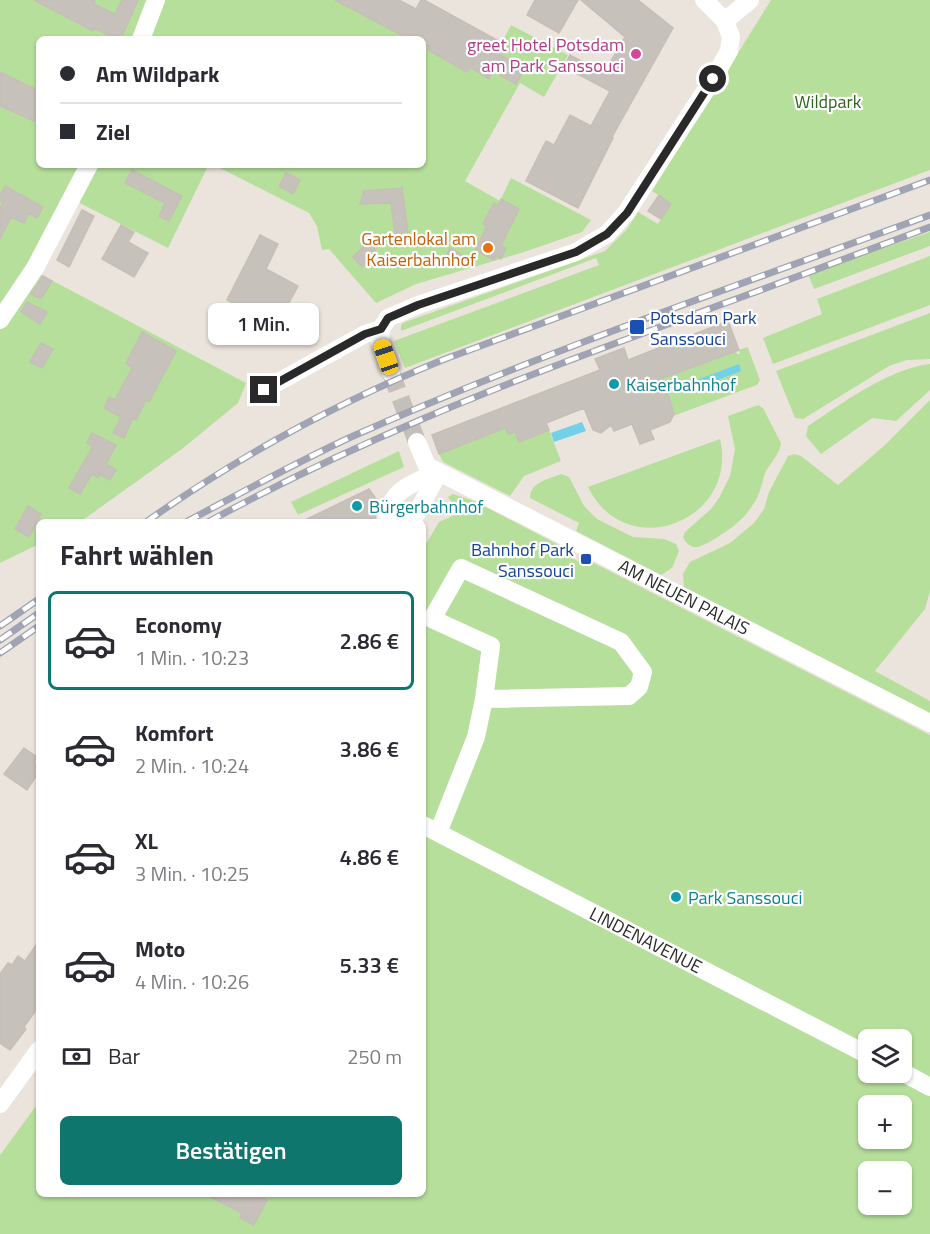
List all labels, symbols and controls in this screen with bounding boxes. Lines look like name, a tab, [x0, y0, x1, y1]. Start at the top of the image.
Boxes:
place label: greet Hotel Potsdam am Park Sanssouci	[467, 31, 624, 79]
marker: greet Hotel Potsdam am Park Sanssouci	[629, 47, 643, 61]
text: Am Wildpark	[96, 57, 219, 91]
route start	[699, 65, 726, 92]
park label: Wildpark	[795, 88, 862, 115]
text: Ziel	[96, 115, 131, 149]
place label: Gartenlokal am Kaiserbahnhof	[361, 225, 476, 273]
marker: Gartenlokal am Kaiserbahnhof	[481, 241, 495, 255]
callout: 1 Min.	[208, 303, 320, 345]
place label: Potsdam Park Sanssouci	[650, 304, 757, 352]
text: 1 Min.	[237, 308, 290, 339]
marker: Potsdam Park Sanssouci	[628, 318, 646, 336]
car	[372, 337, 400, 377]
place label: Kaiserbahnhof	[626, 371, 736, 398]
route end	[250, 376, 277, 403]
marker: Kaiserbahnhof	[607, 377, 621, 391]
place label: Bürgerbahnhof	[369, 493, 483, 520]
marker: Bürgerbahnhof	[350, 499, 364, 513]
text: Fahrt wählen	[60, 534, 214, 575]
place label: Bahnhof Park Sanssouci	[471, 536, 574, 584]
marker: Bahnhof Park Sanssouci	[579, 552, 593, 566]
street label: AM NEUEN PALAIS	[614, 552, 754, 642]
text: Economy	[135, 608, 222, 642]
icon: car	[63, 614, 117, 668]
text: 2.86 €	[340, 624, 399, 658]
text: 1 Min. · 10:23	[135, 642, 249, 673]
text: Komfort	[135, 716, 214, 750]
icon: car	[63, 722, 117, 776]
text: 3.86 €	[340, 732, 399, 766]
text: 2 Min. · 10:24	[135, 750, 249, 781]
text: XL	[135, 824, 158, 858]
icon: car	[63, 830, 117, 884]
text: 4.86 €	[340, 840, 399, 874]
text: 3 Min. · 10:25	[135, 858, 249, 889]
place label: Park Sanssouci	[688, 884, 802, 911]
marker: Park Sanssouci	[669, 890, 683, 904]
street label: LINDENAVENUE	[585, 900, 707, 980]
text: Moto	[135, 932, 185, 966]
icon: car	[63, 938, 117, 992]
text: 5.33 €	[340, 948, 399, 982]
text: 4 Min. · 10:26	[135, 966, 249, 997]
map controls	[858, 1029, 912, 1215]
button: layers	[858, 1029, 912, 1083]
text: Bar	[108, 1039, 140, 1073]
icon: cash	[60, 1040, 93, 1073]
text: 250 m	[347, 1041, 402, 1072]
button: +	[858, 1095, 912, 1149]
button: Bestätigen	[60, 1116, 402, 1185]
button: −	[858, 1161, 912, 1215]

